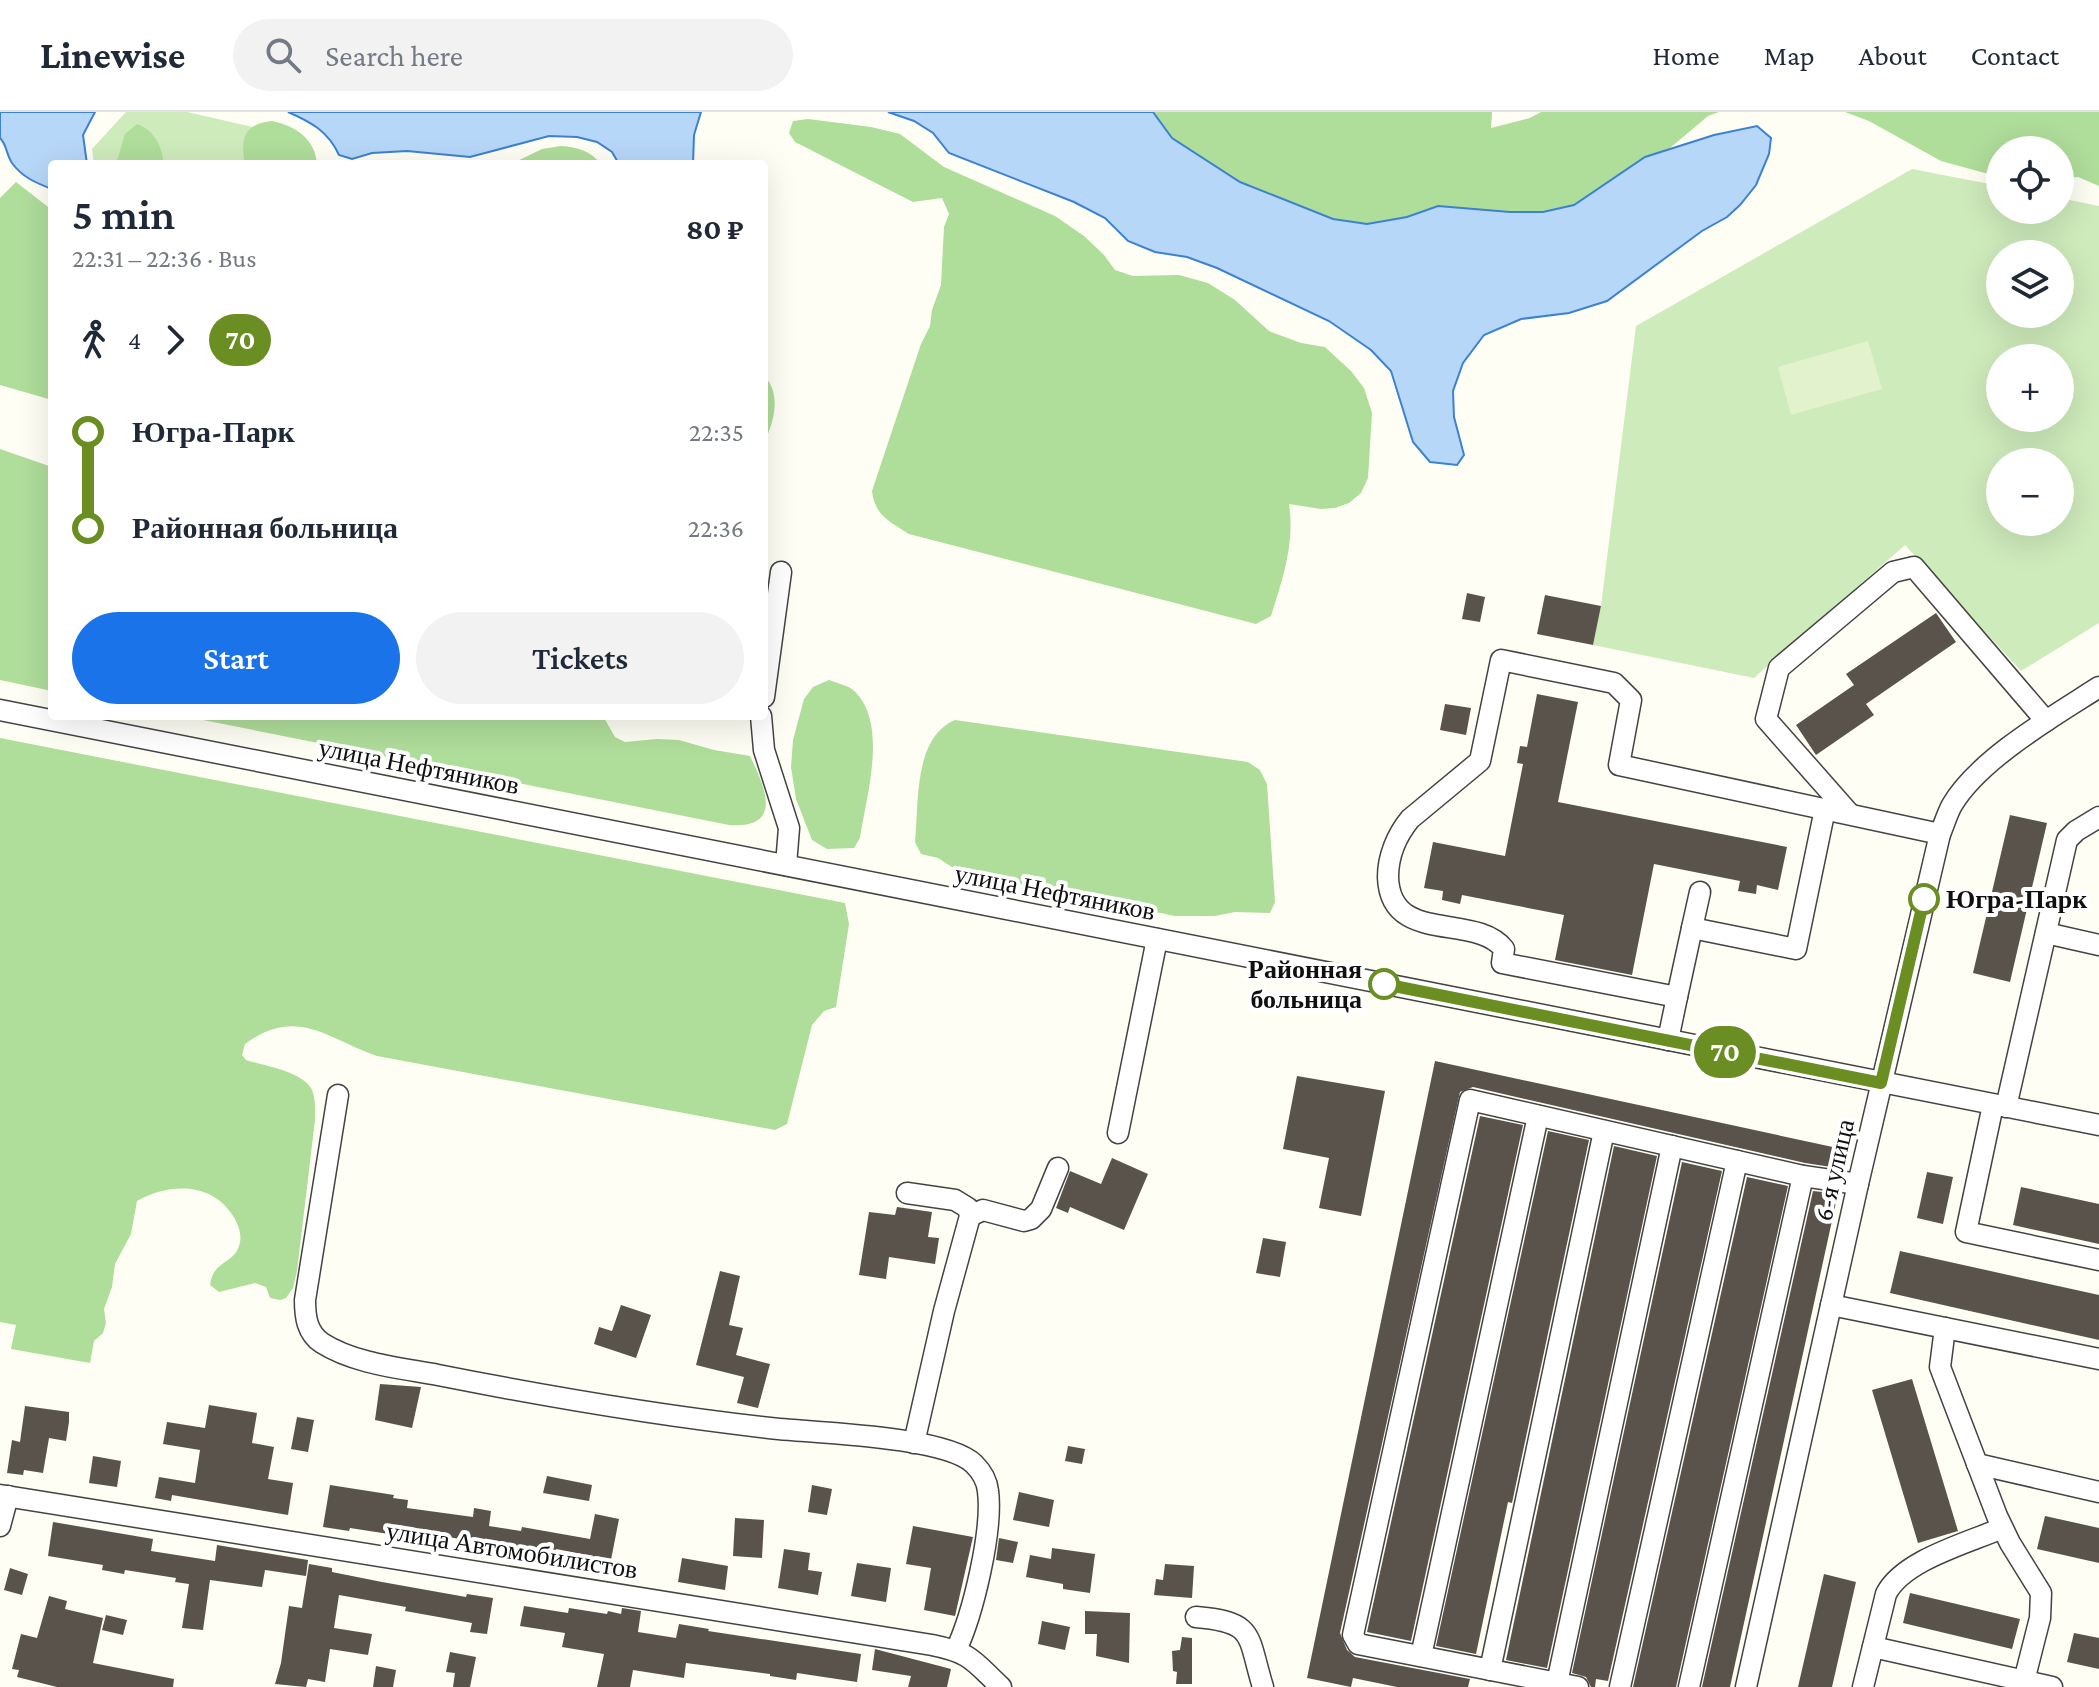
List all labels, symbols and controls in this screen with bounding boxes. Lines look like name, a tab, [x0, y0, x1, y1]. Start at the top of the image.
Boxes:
search box	[233, 19, 793, 91]
icon: search	[261, 33, 305, 77]
text: Linewise	[40, 34, 185, 76]
text: Search here	[325, 39, 463, 72]
text: Home	[1653, 40, 1720, 71]
text: Map	[1764, 40, 1815, 71]
text: About	[1859, 40, 1927, 71]
text: Contact	[1971, 40, 2059, 71]
map controls	[1986, 136, 2074, 536]
button: locate	[1986, 136, 2074, 224]
text: 5 min	[72, 190, 175, 238]
text: 80 ₽	[686, 212, 744, 245]
button: layers	[1986, 240, 2074, 328]
text: 22:31 – 22:36 · Bus	[72, 244, 256, 273]
icon: walk	[72, 318, 116, 362]
icon: forward	[153, 318, 197, 362]
text: 70	[225, 324, 255, 355]
text: 4	[128, 326, 141, 355]
button: +	[1986, 344, 2074, 432]
text: Югра-Парк	[132, 415, 295, 448]
text: 22:35	[689, 418, 744, 447]
button: −	[1986, 448, 2074, 536]
text: Районная больница	[132, 511, 398, 544]
text: 22:36	[688, 514, 744, 543]
button: Start	[72, 612, 400, 704]
button: Tickets	[416, 612, 744, 704]
street label: улица Нефтяников	[316, 733, 522, 800]
street label: улица Нефтяников	[952, 859, 1158, 926]
marker: Югра-Парк	[1909, 884, 1939, 914]
place label: Югра-Парк	[1946, 885, 2087, 914]
place label: Районная больница	[1248, 955, 1362, 1014]
marker: Районная больница	[1369, 969, 1399, 999]
line badge: 70	[1689, 1026, 1761, 1078]
text: 70	[1710, 1036, 1740, 1067]
street label: 6-я улица	[1809, 1116, 1860, 1224]
street label: улица Автомобилистов	[384, 1516, 640, 1585]

